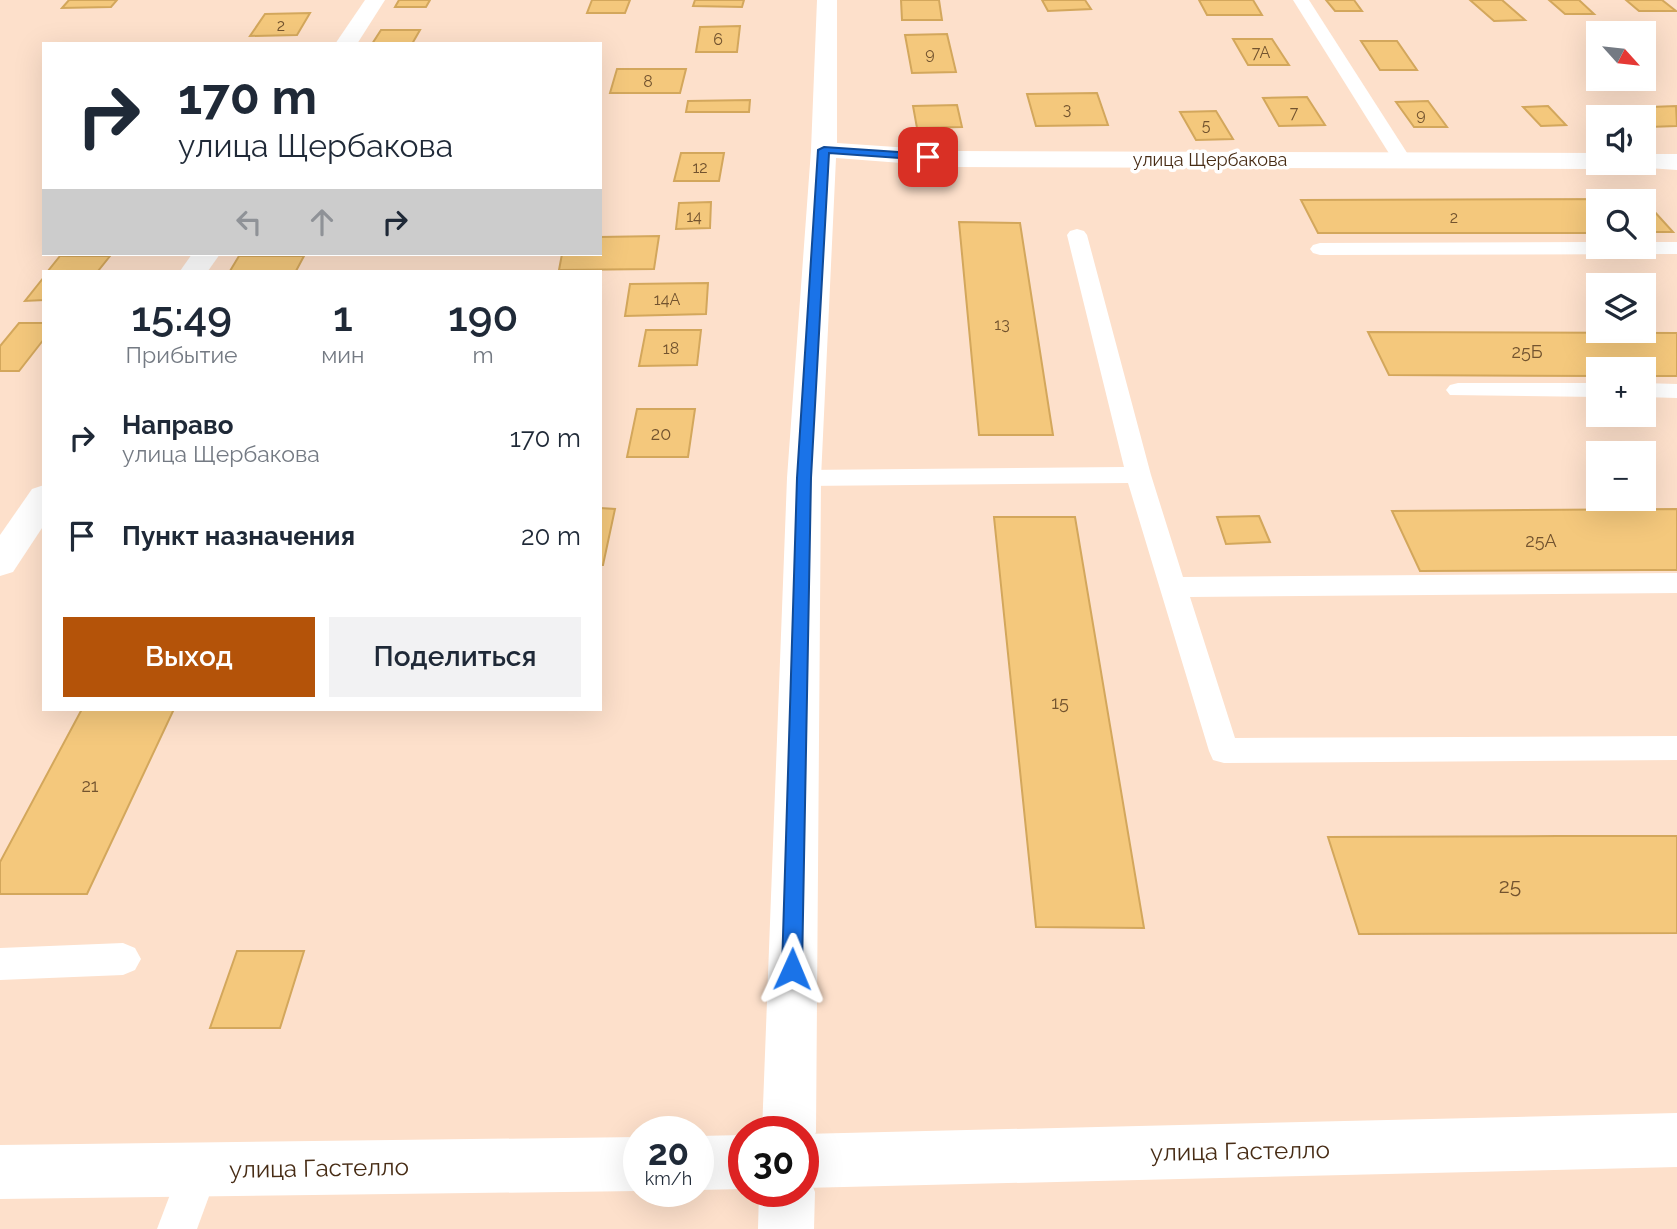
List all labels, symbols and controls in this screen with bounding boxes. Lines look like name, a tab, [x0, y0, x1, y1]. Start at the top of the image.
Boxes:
house number: 2	[277, 16, 285, 35]
north arrow	[1586, 21, 1656, 91]
map controls	[1586, 21, 1656, 511]
house number: 6	[713, 30, 723, 49]
house number: 7А	[1252, 43, 1271, 62]
house number: 9	[925, 44, 935, 63]
text: 170 m	[178, 68, 317, 125]
icon: right	[63, 70, 154, 161]
house number: 8	[643, 72, 653, 91]
house number: 3	[1063, 100, 1071, 119]
house number: 7	[1290, 103, 1299, 122]
house number: 9	[1416, 105, 1426, 124]
button: sound	[1586, 105, 1656, 175]
house number: 5	[1202, 116, 1211, 135]
text: улица Щербакова	[178, 127, 453, 164]
pin	[898, 127, 958, 187]
icon: arrive	[909, 138, 947, 176]
street label: улица Щербакова	[1133, 149, 1287, 170]
house number: 12	[692, 158, 708, 177]
button: search	[1586, 189, 1656, 259]
icon: left	[230, 203, 268, 241]
icon: ahead	[303, 203, 341, 241]
icon: right	[376, 203, 414, 241]
house number: 14	[686, 207, 702, 226]
house number: 2	[1450, 208, 1458, 227]
button: layers	[1586, 273, 1656, 343]
house number: 14А	[654, 290, 680, 309]
text: 15:49	[131, 292, 232, 341]
text: 1	[333, 292, 353, 341]
text: 190	[448, 292, 518, 341]
house number: 13	[994, 315, 1010, 334]
house number: 18	[663, 339, 679, 358]
text: Прибытие	[126, 341, 238, 368]
text: мин	[321, 341, 364, 368]
text: m	[473, 341, 494, 368]
house number: 25Б	[1512, 341, 1543, 362]
button: +	[1586, 357, 1656, 427]
text: Направо	[122, 410, 233, 440]
icon: right	[63, 419, 101, 457]
text: 170 m	[510, 423, 581, 453]
house number: 20	[651, 423, 671, 444]
text: улица Щербакова	[122, 440, 320, 467]
button: −	[1586, 441, 1656, 511]
icon: arrive	[63, 517, 101, 555]
text: Пункт назначения	[122, 521, 355, 551]
text: 20 m	[521, 521, 581, 551]
house number: 25А	[1525, 530, 1557, 551]
button: Выход	[63, 617, 315, 697]
button: Поделиться	[329, 617, 581, 697]
house number: 15	[1051, 692, 1069, 713]
house number: 21	[81, 775, 99, 796]
house number: 25	[1499, 873, 1521, 898]
position arrow	[755, 932, 829, 1006]
speed limit sign: 30	[728, 1116, 819, 1207]
text: 20	[648, 1132, 689, 1173]
street label: улица Гастелло	[1150, 1135, 1330, 1167]
street label: улица Гастелло	[229, 1152, 409, 1184]
text: km/h	[645, 1168, 692, 1189]

